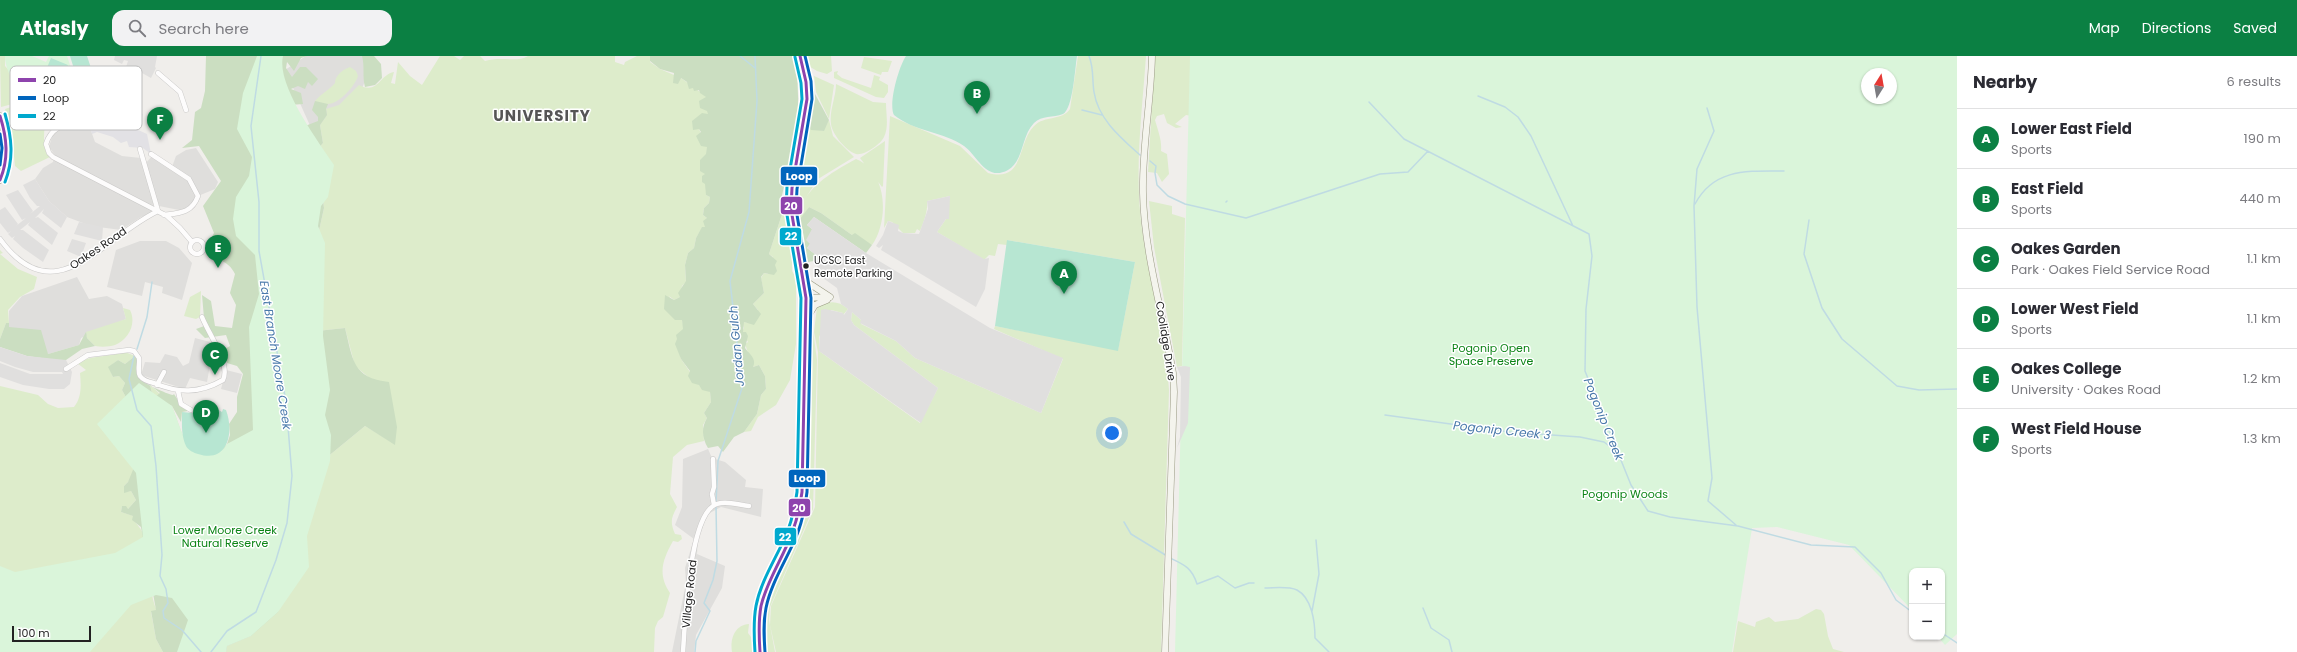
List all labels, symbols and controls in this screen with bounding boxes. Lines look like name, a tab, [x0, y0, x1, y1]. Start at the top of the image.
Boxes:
search box	[112, 10, 392, 46]
text: Atlasly	[20, 15, 88, 42]
icon: search	[126, 17, 148, 39]
text: Search here	[158, 18, 249, 39]
text: Map	[2089, 18, 2120, 38]
text: Directions	[2142, 18, 2211, 38]
text: Saved	[2233, 18, 2277, 38]
legend	[10, 66, 142, 130]
north arrow	[1861, 68, 1897, 104]
text: Nearby	[1973, 70, 2037, 94]
text: 20	[43, 72, 56, 88]
text: 6 results	[2227, 72, 2281, 91]
pin: B	[964, 81, 990, 114]
text: Loop	[43, 90, 69, 106]
district label: UNIVERSITY	[493, 105, 591, 126]
pin: F	[147, 107, 173, 140]
text: 22	[43, 108, 56, 124]
text: Lower East Field	[2011, 118, 2132, 139]
text: A	[1981, 129, 1991, 148]
text: 190 m	[2244, 129, 2281, 148]
text: Sports	[2011, 140, 2052, 159]
line badge: Loop	[780, 166, 818, 186]
text: Loop	[786, 168, 813, 184]
text: East Field	[2011, 178, 2083, 199]
text: B	[1982, 189, 1990, 208]
text: 440 m	[2240, 189, 2281, 208]
line badge: 20	[780, 196, 803, 215]
text: 20	[784, 198, 798, 214]
text: Sports	[2011, 200, 2052, 219]
street label: Oakes Road	[66, 223, 130, 273]
line badge: 22	[779, 227, 802, 246]
text: 22	[785, 228, 797, 244]
pin: E	[205, 235, 231, 268]
text: Oakes Garden	[2011, 238, 2121, 259]
text: C	[1981, 249, 1991, 268]
text: 1.1 km	[2246, 249, 2281, 268]
place label: UCSC East Remote Parking	[814, 253, 893, 281]
text: Park · Oakes Field Service Road	[2011, 260, 2210, 279]
marker: UCSC East Remote Parking	[801, 261, 811, 271]
pin: A	[1051, 261, 1077, 294]
water label: East Branch Moore Creek	[256, 279, 296, 432]
text: Lower West Field	[2011, 298, 2139, 319]
street label: Coolidge Drive	[1152, 300, 1180, 382]
water label: Jordan Gulch	[724, 305, 748, 387]
text: D	[1981, 309, 1991, 328]
text: 1.1 km	[2246, 309, 2281, 328]
text: Sports	[2011, 320, 2052, 339]
park label: Pogonip Open Space Preserve	[1449, 340, 1534, 369]
pin: C	[202, 342, 228, 375]
text: Oakes College	[2011, 358, 2122, 379]
text: E	[1982, 369, 1990, 388]
text: 1.2 km	[2243, 369, 2281, 388]
water label: Pogonip Creek	[1580, 375, 1629, 464]
text: University · Oakes Road	[2011, 380, 2161, 399]
pin: D	[193, 400, 219, 433]
water label: Pogonip Creek 3	[1452, 416, 1552, 444]
text: West Field House	[2011, 418, 2142, 439]
your location	[1102, 423, 1122, 443]
text: F	[1982, 429, 1990, 448]
text: 1.3 km	[2243, 429, 2281, 448]
text: Sports	[2011, 440, 2052, 459]
line badge: Loop	[788, 469, 826, 488]
text: Loop	[794, 470, 821, 486]
park label: Pogonip Woods	[1582, 486, 1668, 502]
line badge: 20	[788, 498, 811, 517]
text: 20	[792, 500, 806, 516]
park label: Lower Moore Creek Natural Reserve	[173, 522, 277, 551]
line badge: 22	[774, 527, 797, 546]
text: 22	[779, 529, 791, 545]
street label: Village Road	[677, 559, 701, 629]
map controls	[1909, 568, 1945, 640]
button: +	[1909, 568, 1945, 604]
button: −	[1909, 604, 1945, 640]
scale bar	[12, 624, 91, 643]
text: 100 m	[18, 625, 50, 641]

